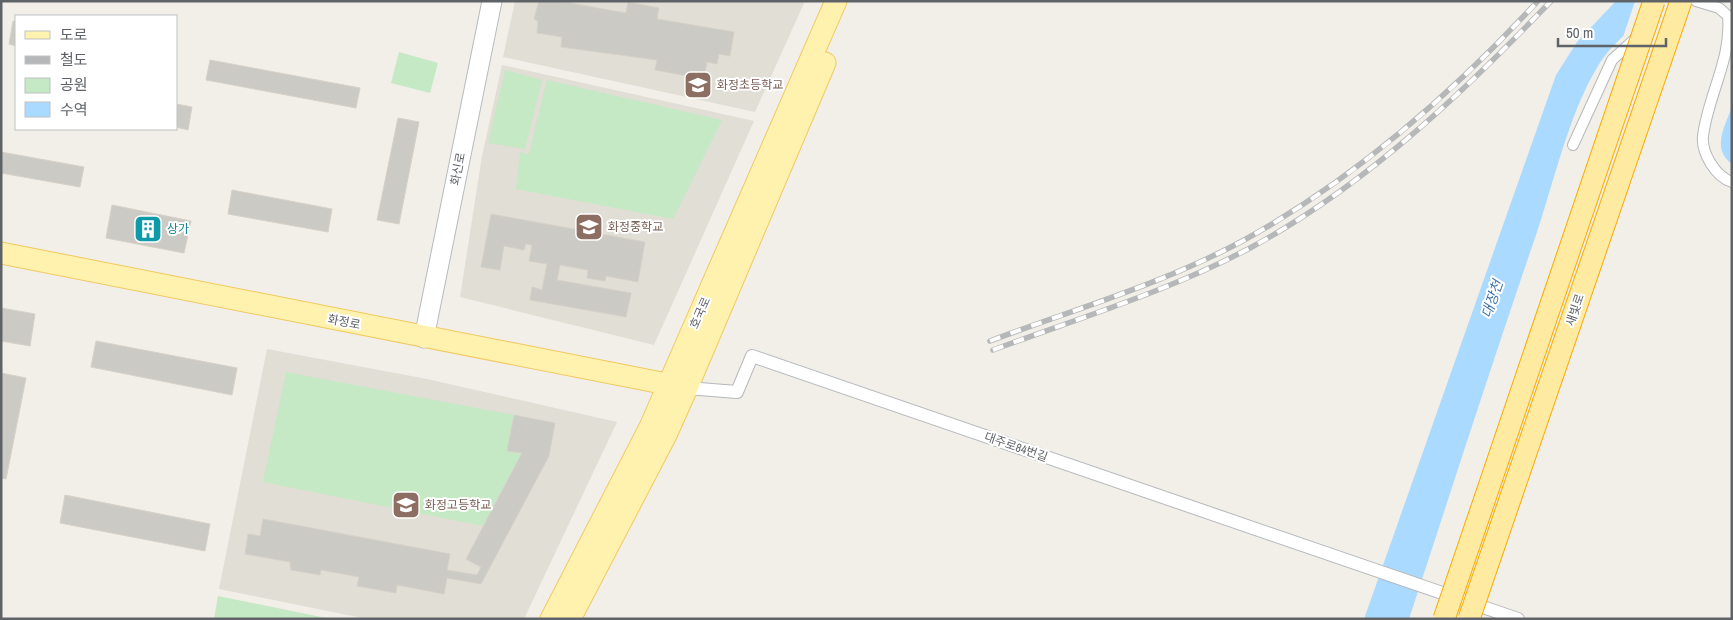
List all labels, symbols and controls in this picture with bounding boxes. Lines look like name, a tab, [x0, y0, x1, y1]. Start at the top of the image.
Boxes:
legend	[15, 15, 178, 130]
scale bar	[1558, 15, 1666, 47]
text: 50 m	[1566, 22, 1593, 43]
text: 도로	[60, 24, 88, 45]
text: 철도	[60, 49, 88, 70]
school or university icon: 화정초등학교	[683, 70, 713, 100]
text: 공원	[60, 74, 88, 95]
place label: 화정초등학교	[717, 77, 783, 93]
text: 수역	[60, 99, 88, 120]
street label: 화신로	[447, 151, 469, 187]
school or university icon: 화정중학교	[574, 212, 604, 242]
building icon: 상가	[133, 214, 163, 244]
place label: 화정중학교	[608, 219, 663, 235]
place label: 상가	[167, 221, 189, 237]
water label: 대장천	[1477, 277, 1507, 320]
street label: 새빛로	[1562, 292, 1588, 328]
street label: 호국로	[686, 295, 714, 331]
street label: 화정로	[326, 311, 362, 333]
street label: 대주로84번길	[982, 429, 1050, 465]
school or university icon: 화정고등학교	[391, 490, 421, 520]
place label: 화정고등학교	[425, 497, 491, 513]

